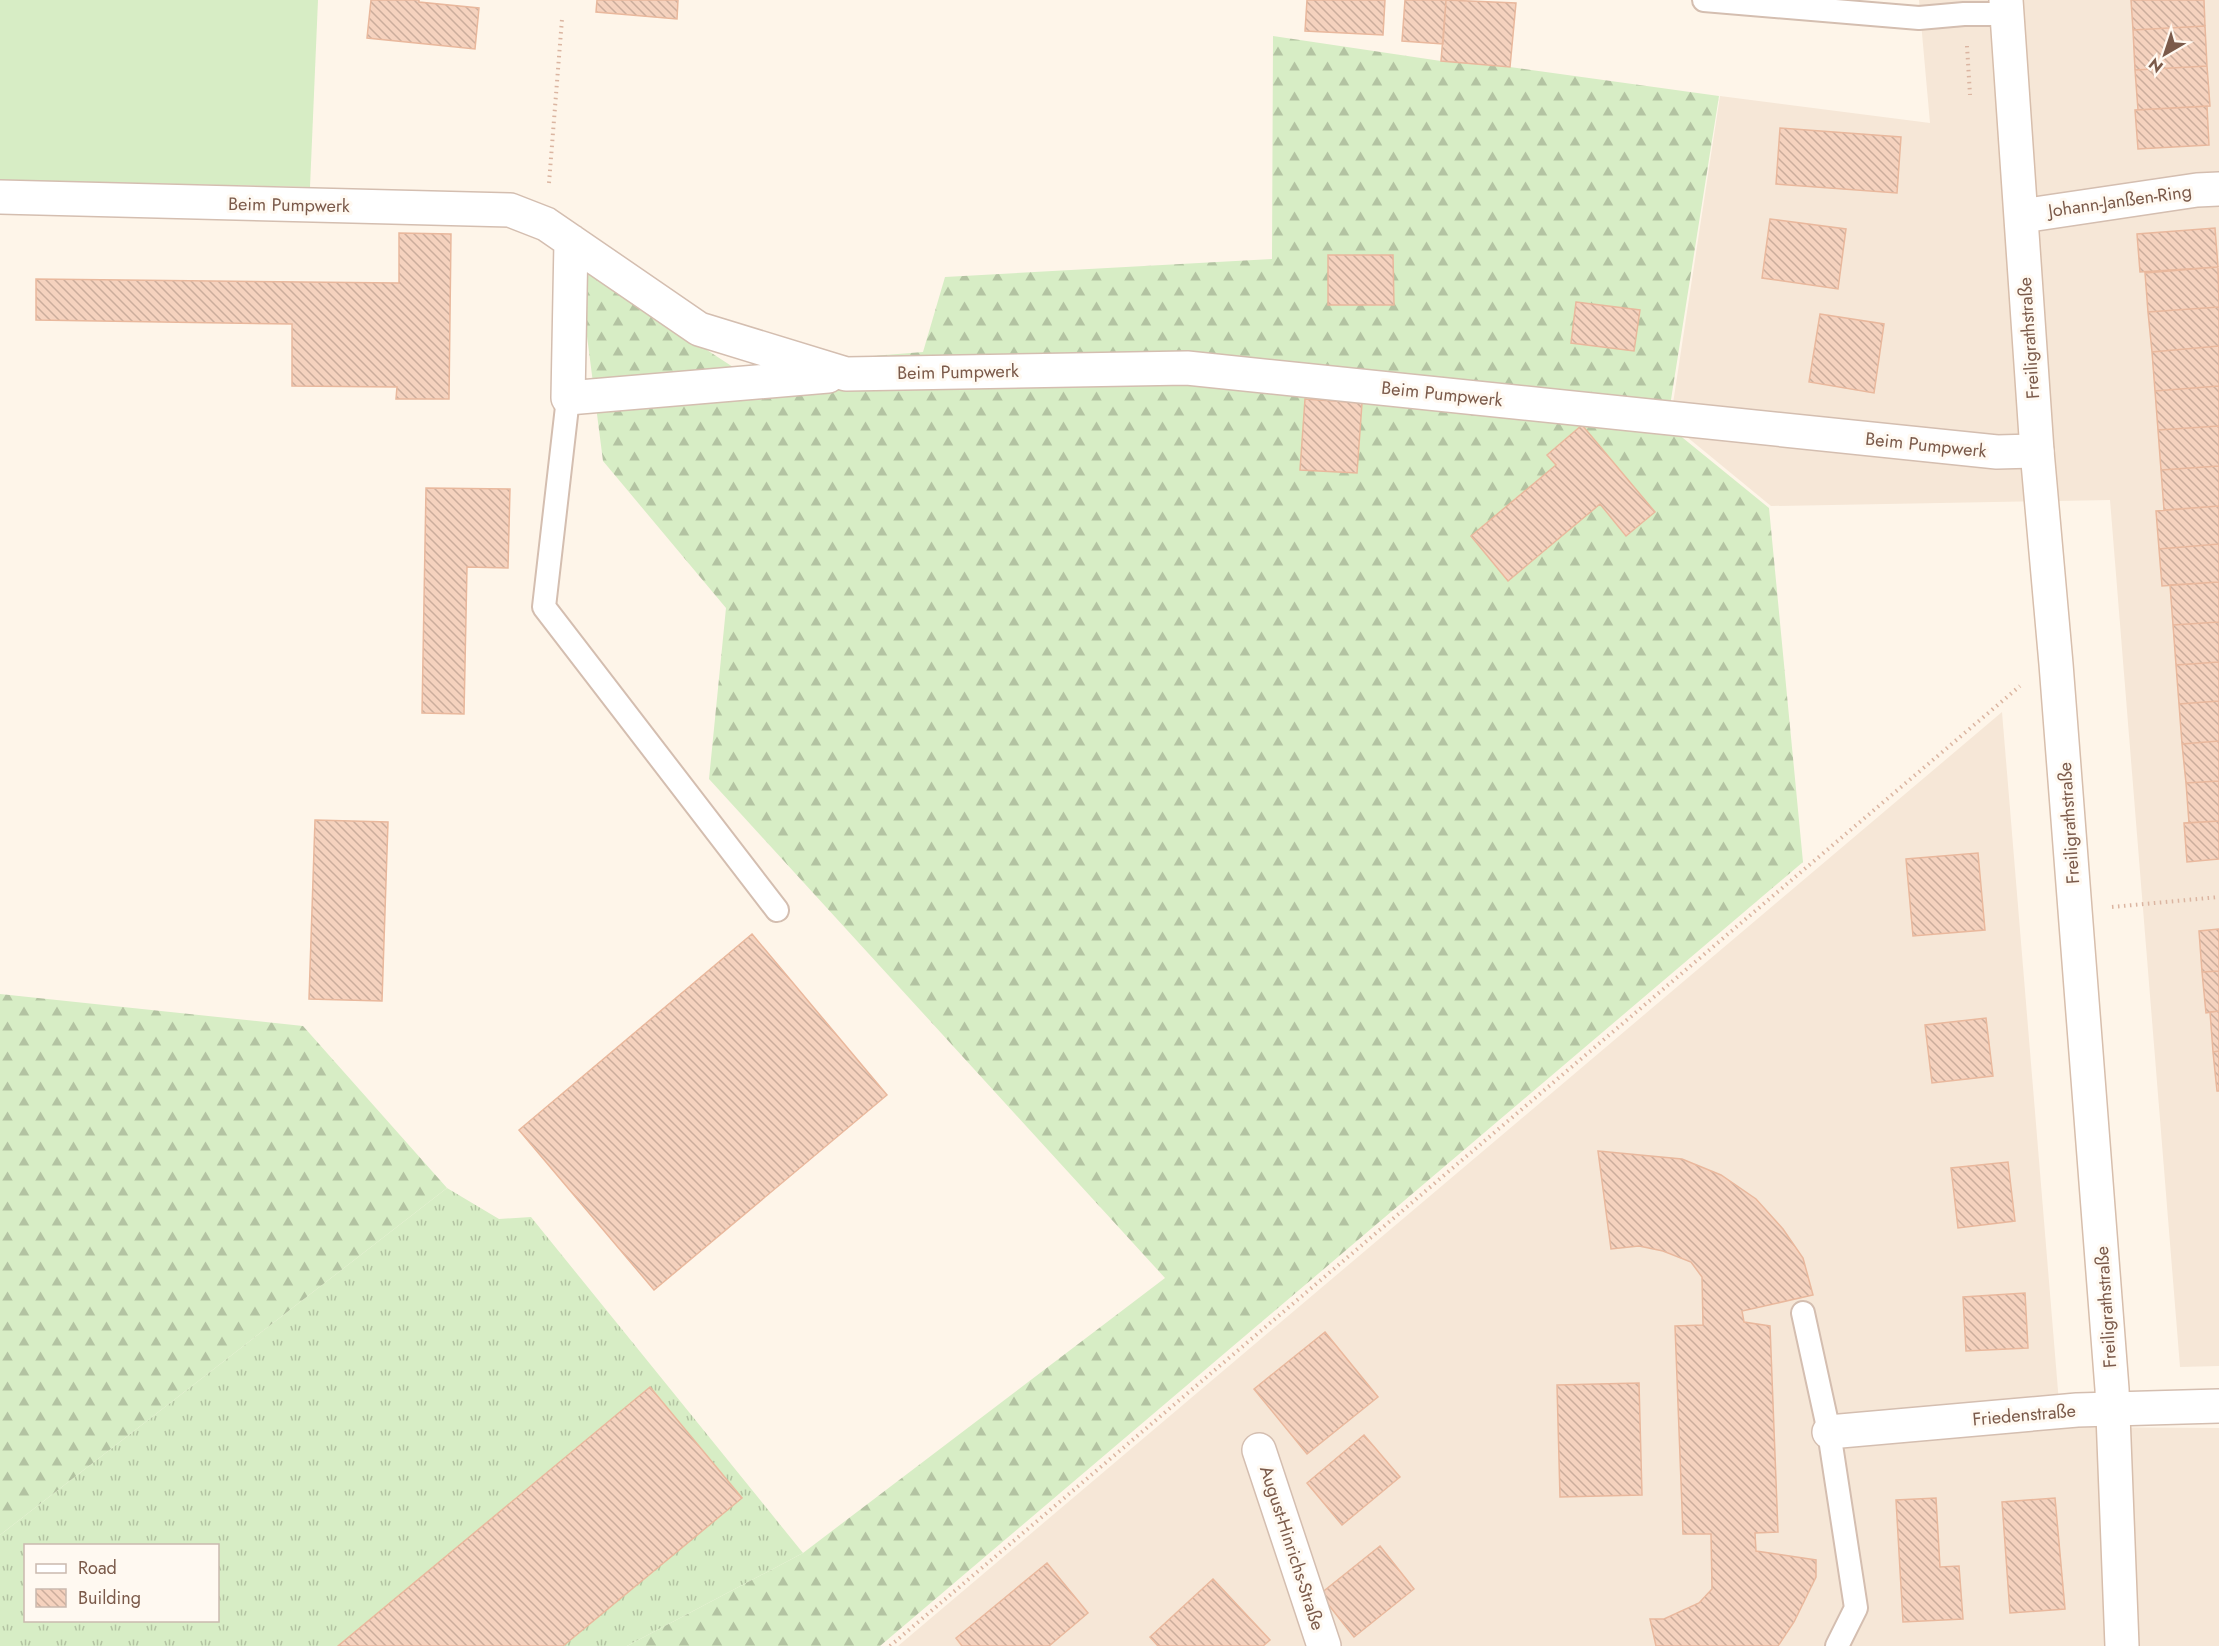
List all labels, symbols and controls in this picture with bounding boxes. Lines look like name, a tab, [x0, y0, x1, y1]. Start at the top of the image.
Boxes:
north arrow	[2135, 24, 2195, 84]
text: N	[2144, 52, 2168, 78]
street label: Johann-Janßen-Ring	[2045, 178, 2193, 224]
street label: Beim Pumpwerk	[228, 191, 350, 219]
street label: Freiligrathstraße	[2012, 276, 2046, 400]
street label: Beim Pumpwerk	[897, 358, 1019, 386]
street label: Beim Pumpwerk	[1380, 375, 1504, 413]
street label: Beim Pumpwerk	[1864, 426, 1988, 464]
street label: Freiligrathstraße	[2052, 761, 2086, 885]
street label: Freiligrathstraße	[2089, 1245, 2123, 1369]
street label: Friedenstraße	[1971, 1398, 2077, 1432]
street label: August-Hinrichs-Straße	[1253, 1462, 1331, 1634]
legend	[24, 1544, 219, 1622]
text: Road	[78, 1555, 117, 1581]
text: Building	[78, 1585, 141, 1611]

